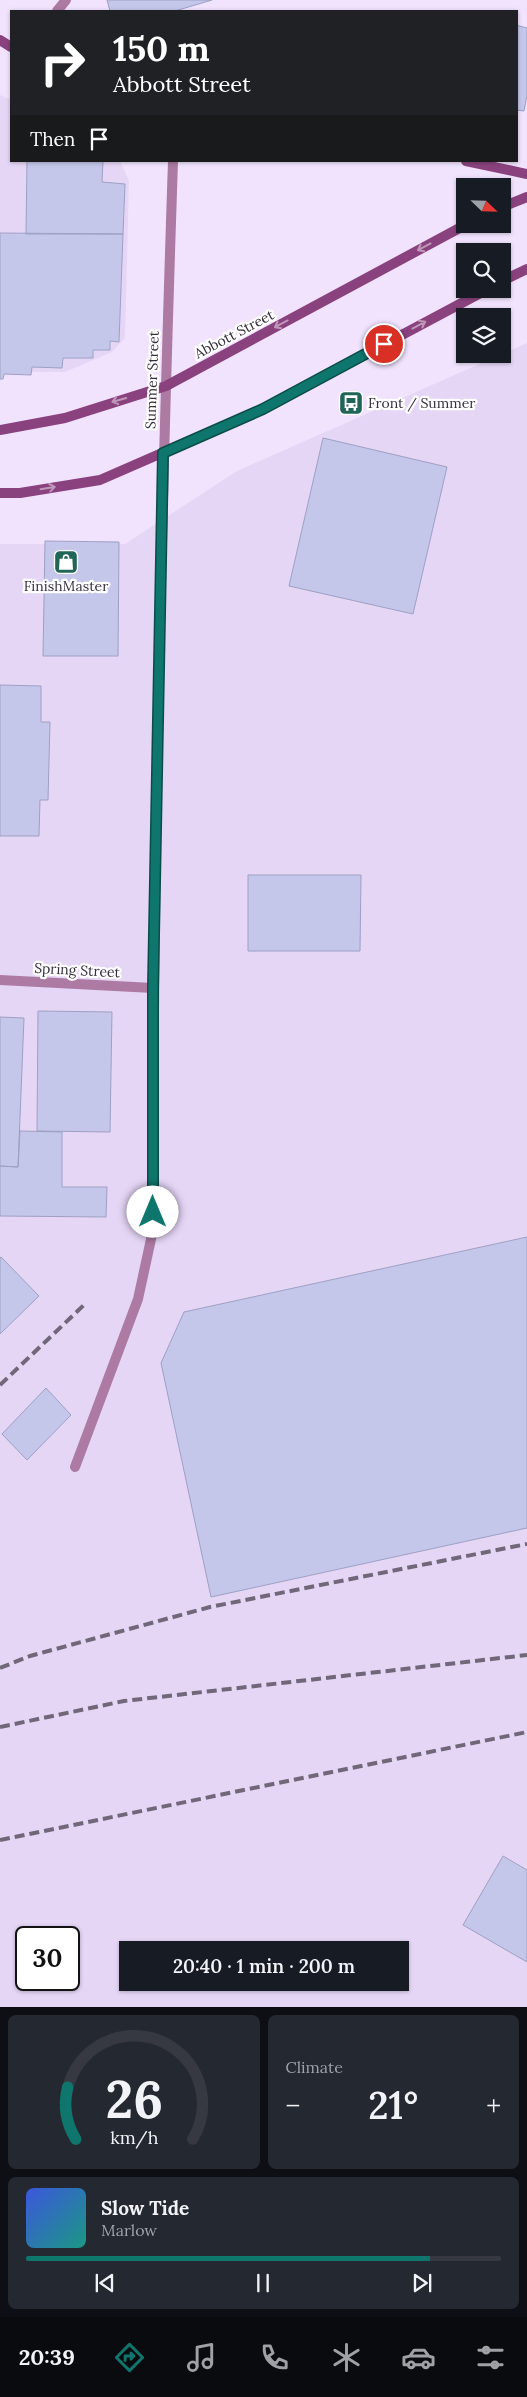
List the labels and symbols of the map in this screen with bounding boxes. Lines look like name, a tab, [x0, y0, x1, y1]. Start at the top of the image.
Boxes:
north arrow	[456, 178, 511, 232]
one-way arrow	[416, 242, 431, 252]
street label: Abbott Street	[190, 305, 277, 363]
one-way arrow	[273, 319, 288, 329]
one-way arrow	[412, 320, 427, 330]
pin	[363, 323, 405, 365]
street label: Summer Street	[141, 330, 163, 429]
bus stop icon: Front / Summer	[338, 390, 364, 416]
place label: Front / Summer	[368, 394, 475, 412]
one-way arrow	[112, 396, 128, 406]
one-way arrow	[40, 483, 56, 493]
shop icon: FinishMaster	[53, 549, 79, 575]
place label: FinishMaster	[24, 577, 108, 595]
street label: Spring Street	[34, 959, 121, 981]
position arrow	[126, 1185, 178, 1237]
speed limit sign: 30	[15, 1926, 80, 1991]

